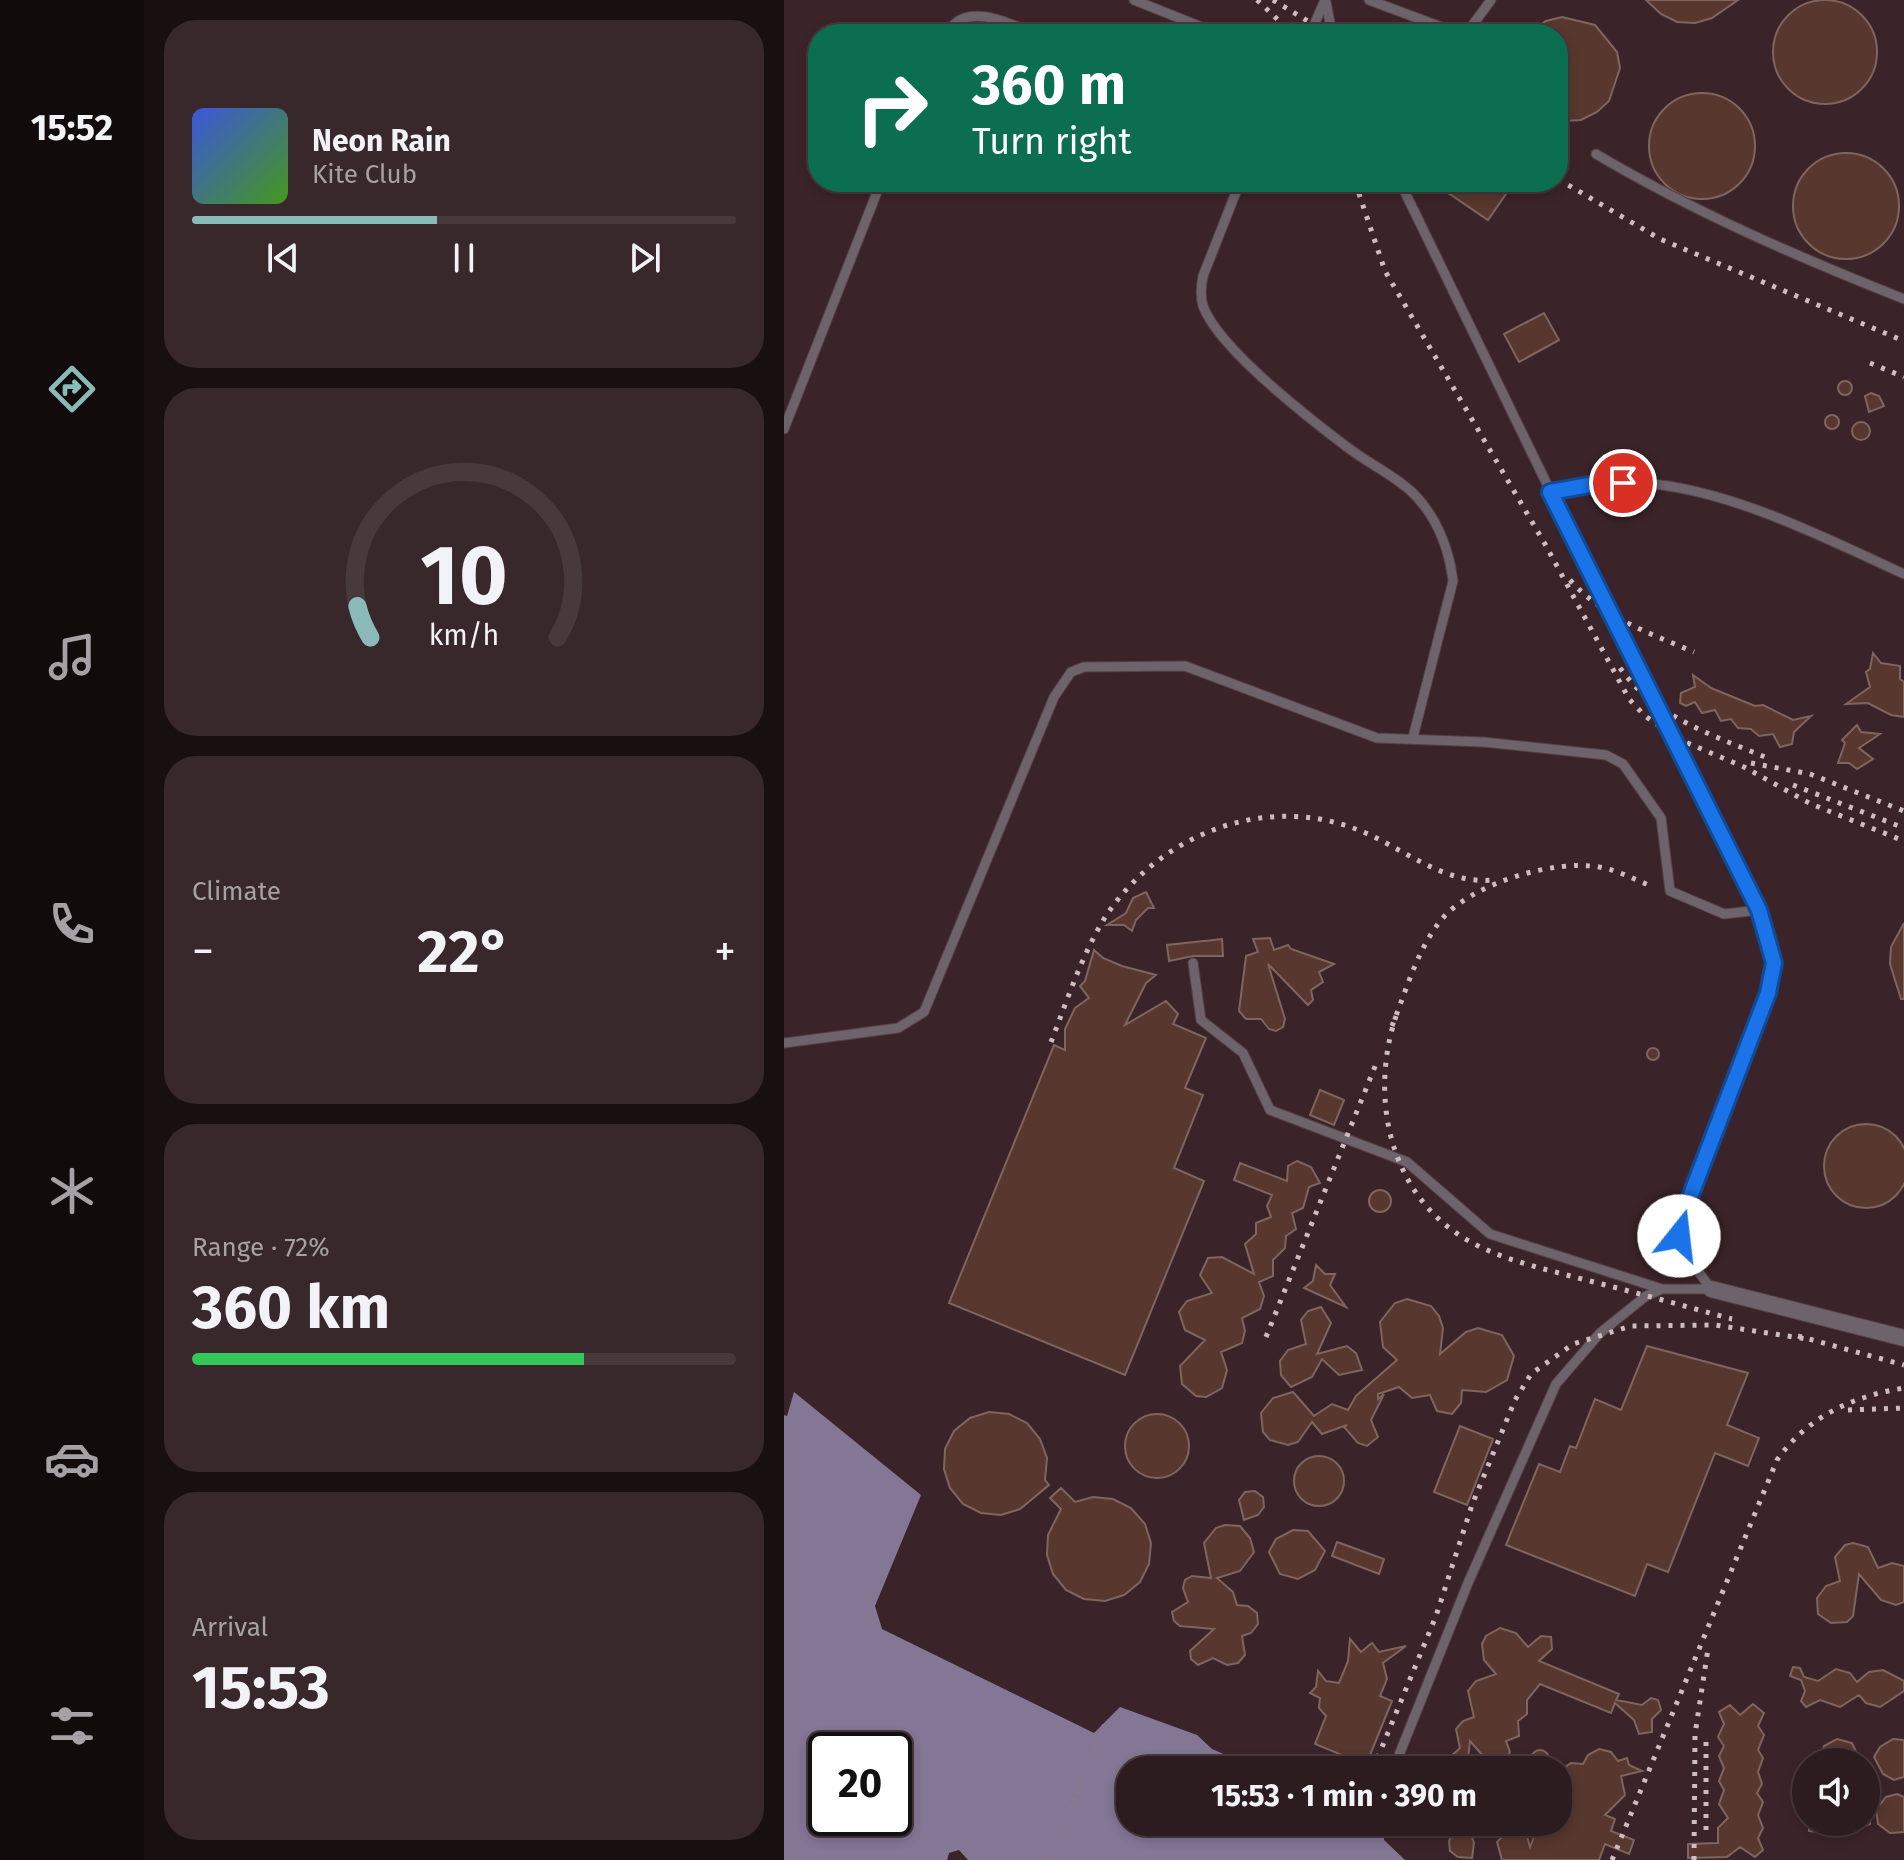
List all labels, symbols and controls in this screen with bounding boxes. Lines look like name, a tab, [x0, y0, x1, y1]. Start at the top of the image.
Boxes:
text: 360 m	[972, 52, 1126, 119]
icon: right	[840, 56, 944, 160]
text: 15:52	[31, 106, 113, 150]
text: Turn right	[972, 120, 1132, 164]
text: Neon Rain	[312, 123, 451, 159]
text: Kite Club	[312, 159, 417, 190]
icon: previous	[261, 236, 305, 280]
icon: pause	[442, 236, 486, 280]
icon: next	[623, 236, 667, 280]
icon: directions	[44, 361, 100, 417]
pin	[1589, 449, 1657, 517]
icon: arrive	[1601, 461, 1645, 505]
text: 10	[420, 526, 508, 626]
text: km/h	[429, 618, 499, 653]
icon: music	[44, 629, 100, 685]
text: Climate	[192, 876, 281, 907]
icon: phone	[44, 896, 100, 952]
text: 22°	[417, 916, 511, 988]
text: −	[192, 925, 214, 978]
text: +	[714, 925, 736, 978]
icon: climate	[44, 1163, 100, 1219]
position arrow	[1637, 1194, 1721, 1278]
text: Range · 72%	[192, 1232, 330, 1263]
text: 360 km	[192, 1272, 390, 1344]
icon: car	[44, 1431, 100, 1487]
text: Arrival	[192, 1612, 268, 1643]
text: 15:53	[192, 1652, 330, 1724]
icon: filters	[44, 1698, 100, 1754]
speed limit sign: 20	[808, 1732, 912, 1836]
map controls	[1792, 1748, 1880, 1836]
button: sound	[1792, 1748, 1880, 1836]
text: 15:53 · 1 min · 390 m	[1211, 1778, 1477, 1814]

